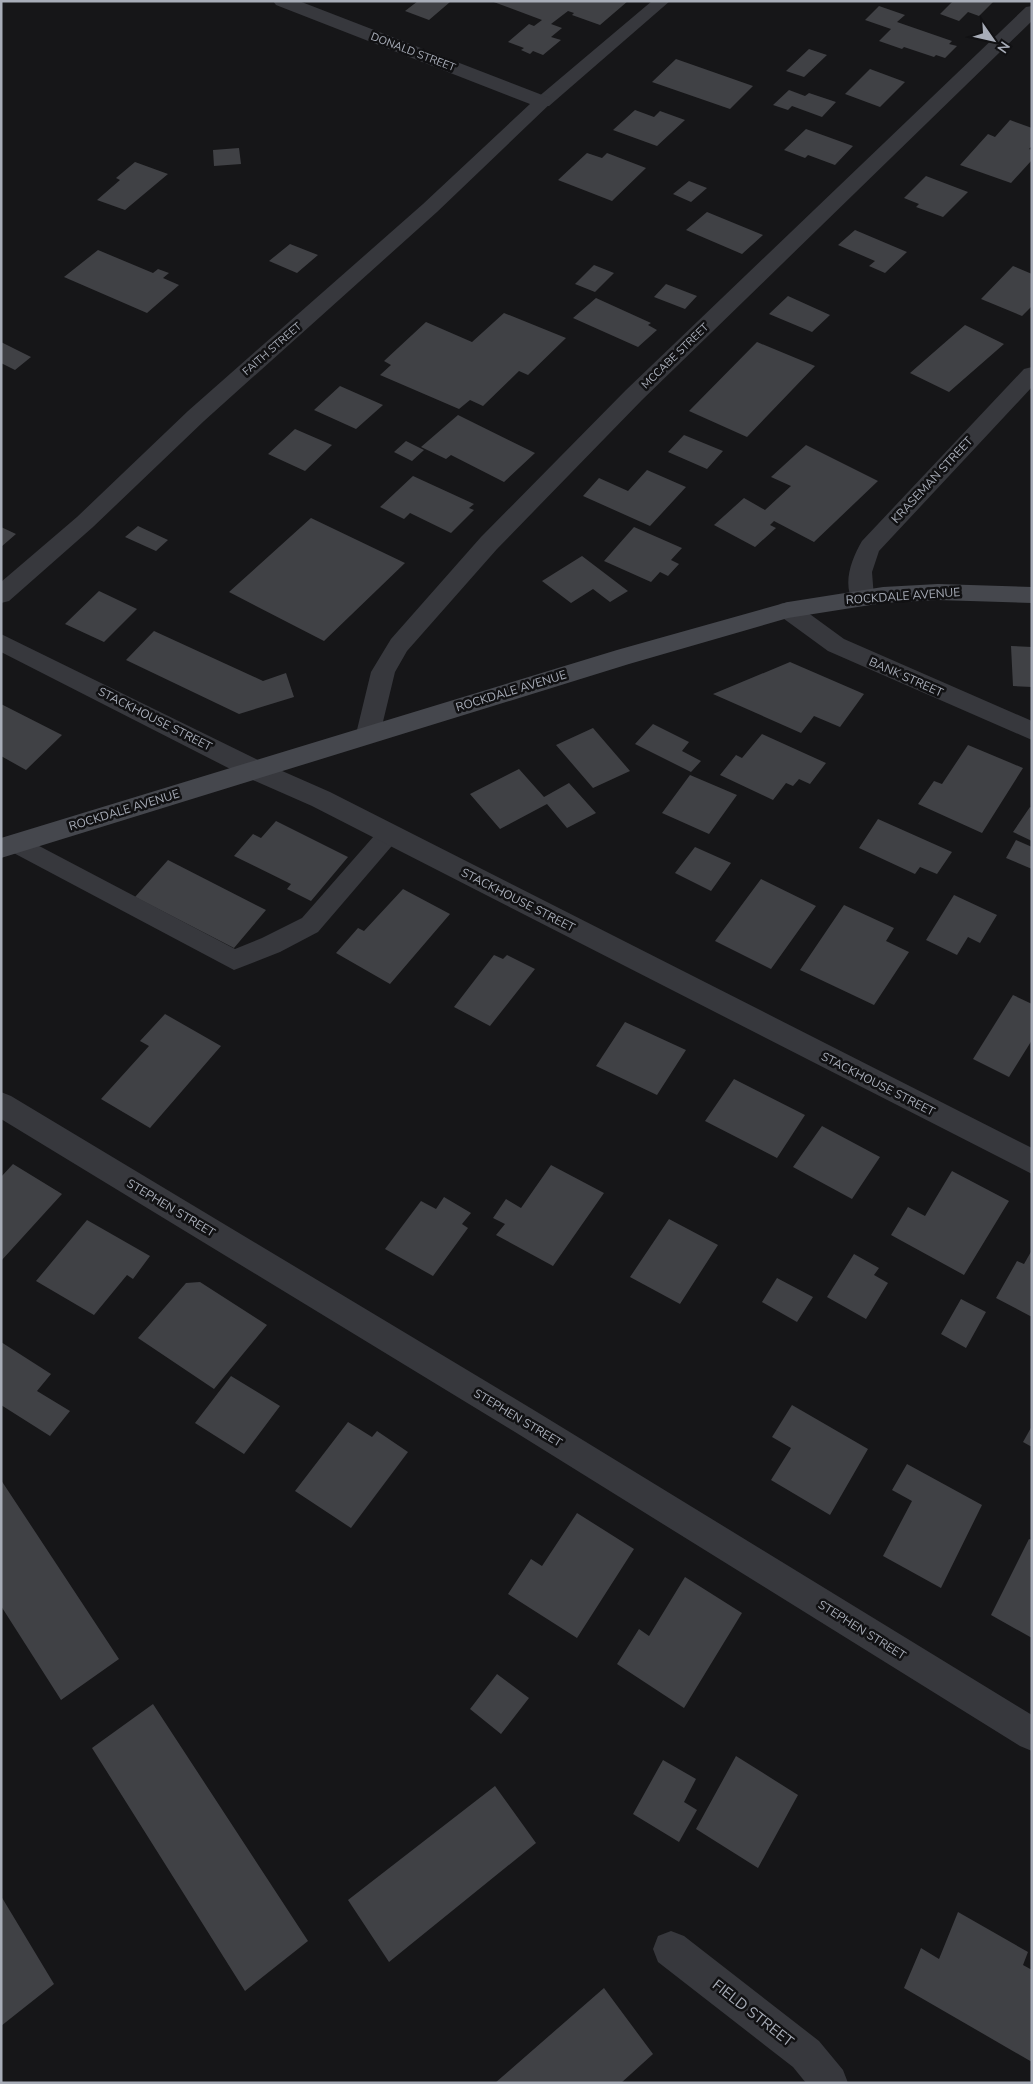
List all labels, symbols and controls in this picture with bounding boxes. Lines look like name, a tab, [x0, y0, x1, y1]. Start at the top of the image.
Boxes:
north arrow	[968, 15, 1018, 65]
street label: DONALD STREET	[368, 29, 458, 75]
text: N	[993, 37, 1014, 57]
street label: FAITH STREET	[239, 319, 305, 379]
street label: MCCABE STREET	[638, 320, 712, 392]
street label: KRASEMAN STREET	[888, 433, 977, 527]
street label: ROCKDALE AVENUE	[845, 584, 961, 608]
street label: BANK STREET	[866, 653, 946, 701]
street label: ROCKDALE AVENUE	[454, 667, 568, 715]
street label: STACKHOUSE STREET	[95, 683, 215, 755]
street label: ROCKDALE AVENUE	[67, 786, 181, 834]
street label: STACKHOUSE STREET	[458, 864, 578, 936]
street label: STACKHOUSE STREET	[818, 1048, 938, 1120]
street label: STEPHEN STREET	[124, 1175, 219, 1241]
street label: STEPHEN STREET	[471, 1385, 566, 1451]
street label: STEPHEN STREET	[815, 1597, 910, 1664]
street label: FIELD STREET	[708, 1975, 798, 2051]

